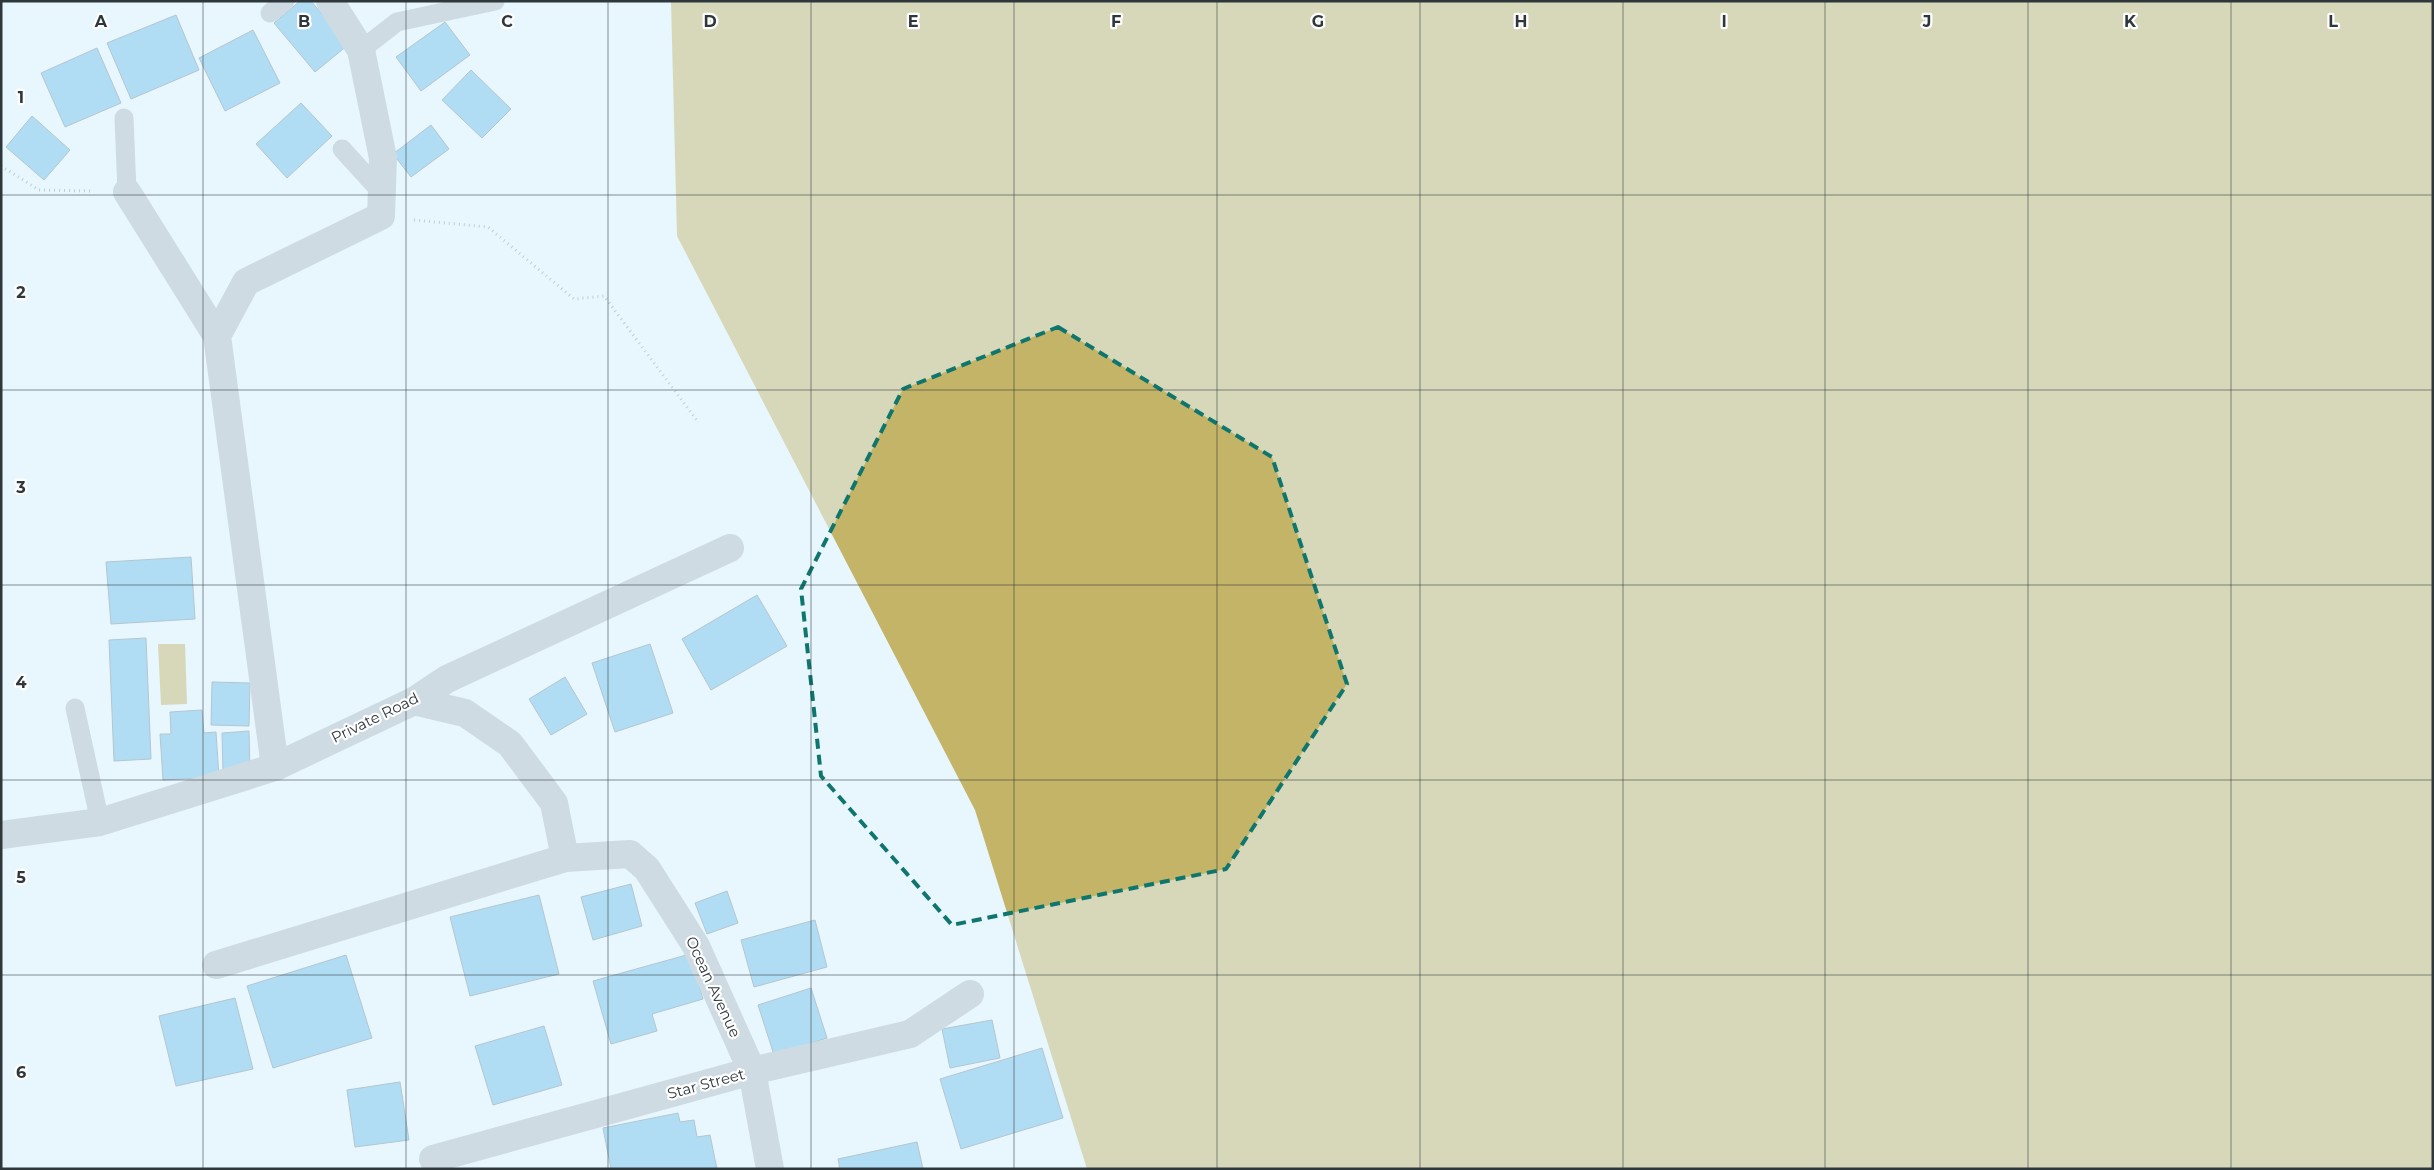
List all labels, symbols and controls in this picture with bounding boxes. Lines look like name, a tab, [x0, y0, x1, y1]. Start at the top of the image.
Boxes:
text: A	[94, 12, 108, 31]
text: B	[298, 12, 310, 31]
text: C	[501, 12, 513, 31]
text: D	[703, 12, 717, 31]
text: E	[908, 12, 918, 31]
text: F	[1111, 12, 1121, 31]
text: G	[1312, 12, 1324, 31]
text: H	[1515, 12, 1527, 31]
text: I	[1721, 12, 1727, 31]
text: J	[1922, 12, 1931, 31]
text: K	[2124, 12, 2137, 31]
text: L	[2328, 12, 2338, 31]
text: 1	[18, 88, 24, 107]
text: 2	[16, 283, 26, 302]
text: 3	[15, 478, 26, 497]
text: 4	[15, 673, 27, 692]
street label: Private Road	[328, 688, 422, 747]
text: 5	[16, 868, 26, 887]
street label: Ocean Avenue	[682, 933, 745, 1040]
text: 6	[16, 1063, 26, 1082]
street label: Star Street	[665, 1064, 747, 1103]

